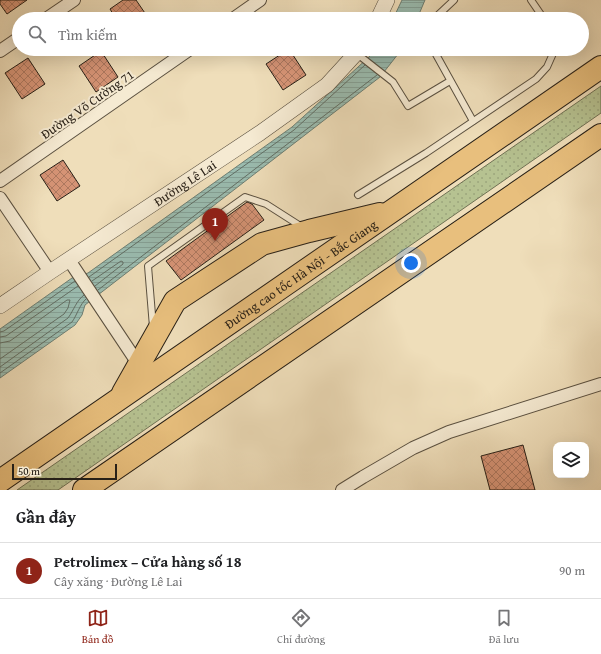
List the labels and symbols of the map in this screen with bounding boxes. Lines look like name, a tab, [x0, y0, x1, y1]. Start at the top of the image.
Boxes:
street label: Đường Võ Cường 71	[37, 65, 138, 144]
street label: Đường Lê Lai	[150, 155, 220, 211]
pin: 1	[202, 208, 228, 241]
street label: Đường cao tốc Hà Nội - Bắc Giang	[221, 215, 381, 334]
your location	[401, 253, 421, 273]
scale bar	[12, 462, 117, 481]

